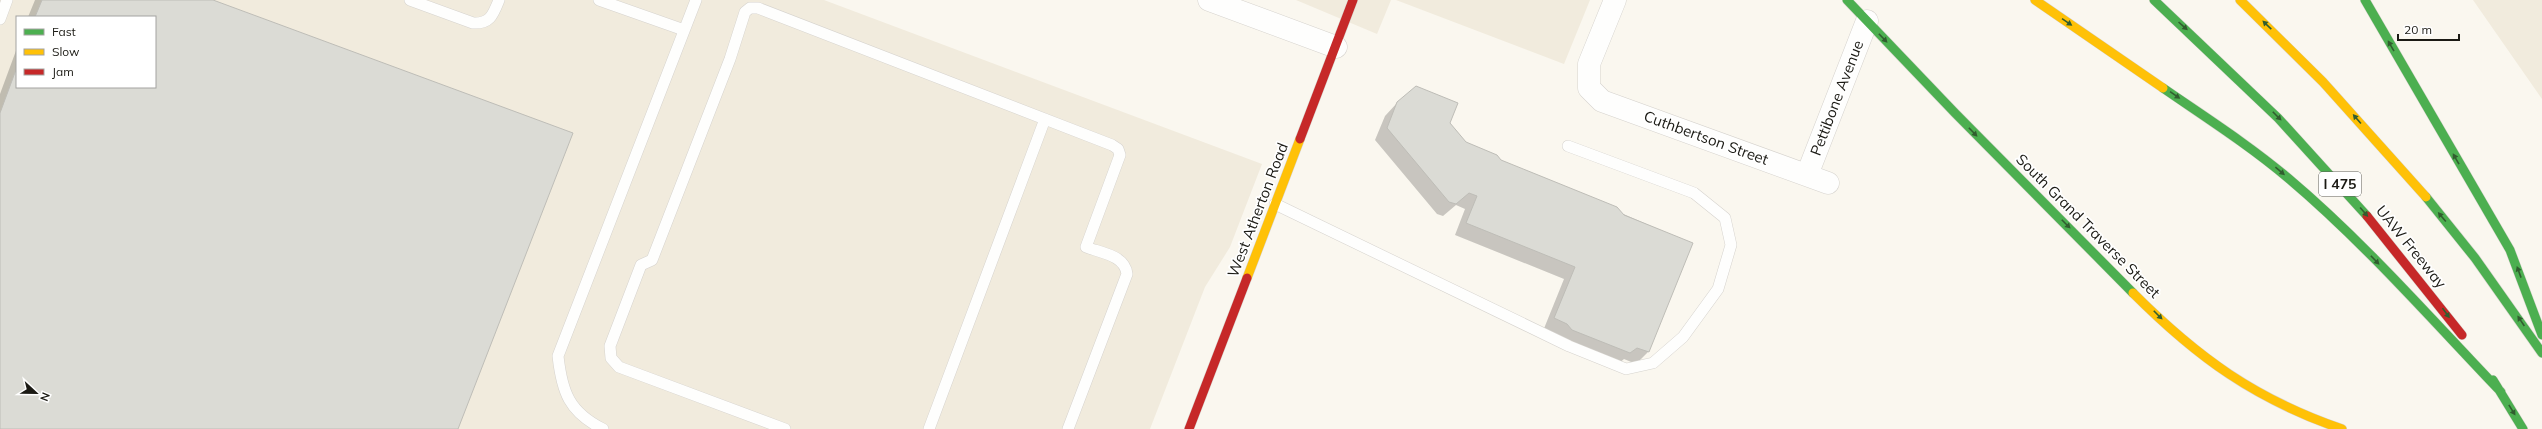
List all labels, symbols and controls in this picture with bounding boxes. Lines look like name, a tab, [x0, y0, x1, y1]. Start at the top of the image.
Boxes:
legend	[16, 16, 156, 88]
scale bar	[2398, 16, 2459, 42]
one-way arrow	[2062, 18, 2073, 26]
one-way arrow	[2178, 21, 2188, 31]
one-way arrow	[2262, 21, 2272, 30]
text: 20 m	[2404, 22, 2432, 37]
text: Fast	[52, 24, 76, 39]
one-way arrow	[1879, 33, 1888, 43]
street label: Pettibone Avenue	[1806, 37, 1867, 158]
one-way arrow	[2388, 40, 2395, 52]
text: Slow	[52, 44, 80, 59]
text: Jam	[52, 64, 74, 79]
one-way arrow	[2170, 91, 2180, 99]
street label: Cuthbertson Street	[1641, 106, 1771, 169]
one-way arrow	[2272, 111, 2282, 121]
one-way arrow	[2352, 114, 2361, 124]
one-way arrow	[1969, 127, 1978, 137]
street label: West Atherton Road	[1223, 140, 1292, 280]
street label: South Grand Traverse Street	[2012, 150, 2164, 302]
one-way arrow	[2452, 153, 2459, 165]
one-way arrow	[2275, 167, 2285, 176]
road number: I 475	[2319, 172, 2361, 196]
street label: UAW Freeway	[2372, 201, 2451, 292]
one-way arrow	[2360, 206, 2369, 217]
one-way arrow	[2438, 211, 2447, 222]
one-way arrow	[2061, 219, 2071, 229]
one-way arrow	[2370, 255, 2379, 265]
one-way arrow	[2516, 266, 2522, 278]
one-way arrow	[2442, 308, 2450, 318]
one-way arrow	[2153, 310, 2163, 320]
one-way arrow	[2517, 315, 2525, 326]
north arrow	[16, 373, 56, 413]
text: N	[37, 390, 53, 403]
one-way arrow	[2508, 405, 2516, 415]

